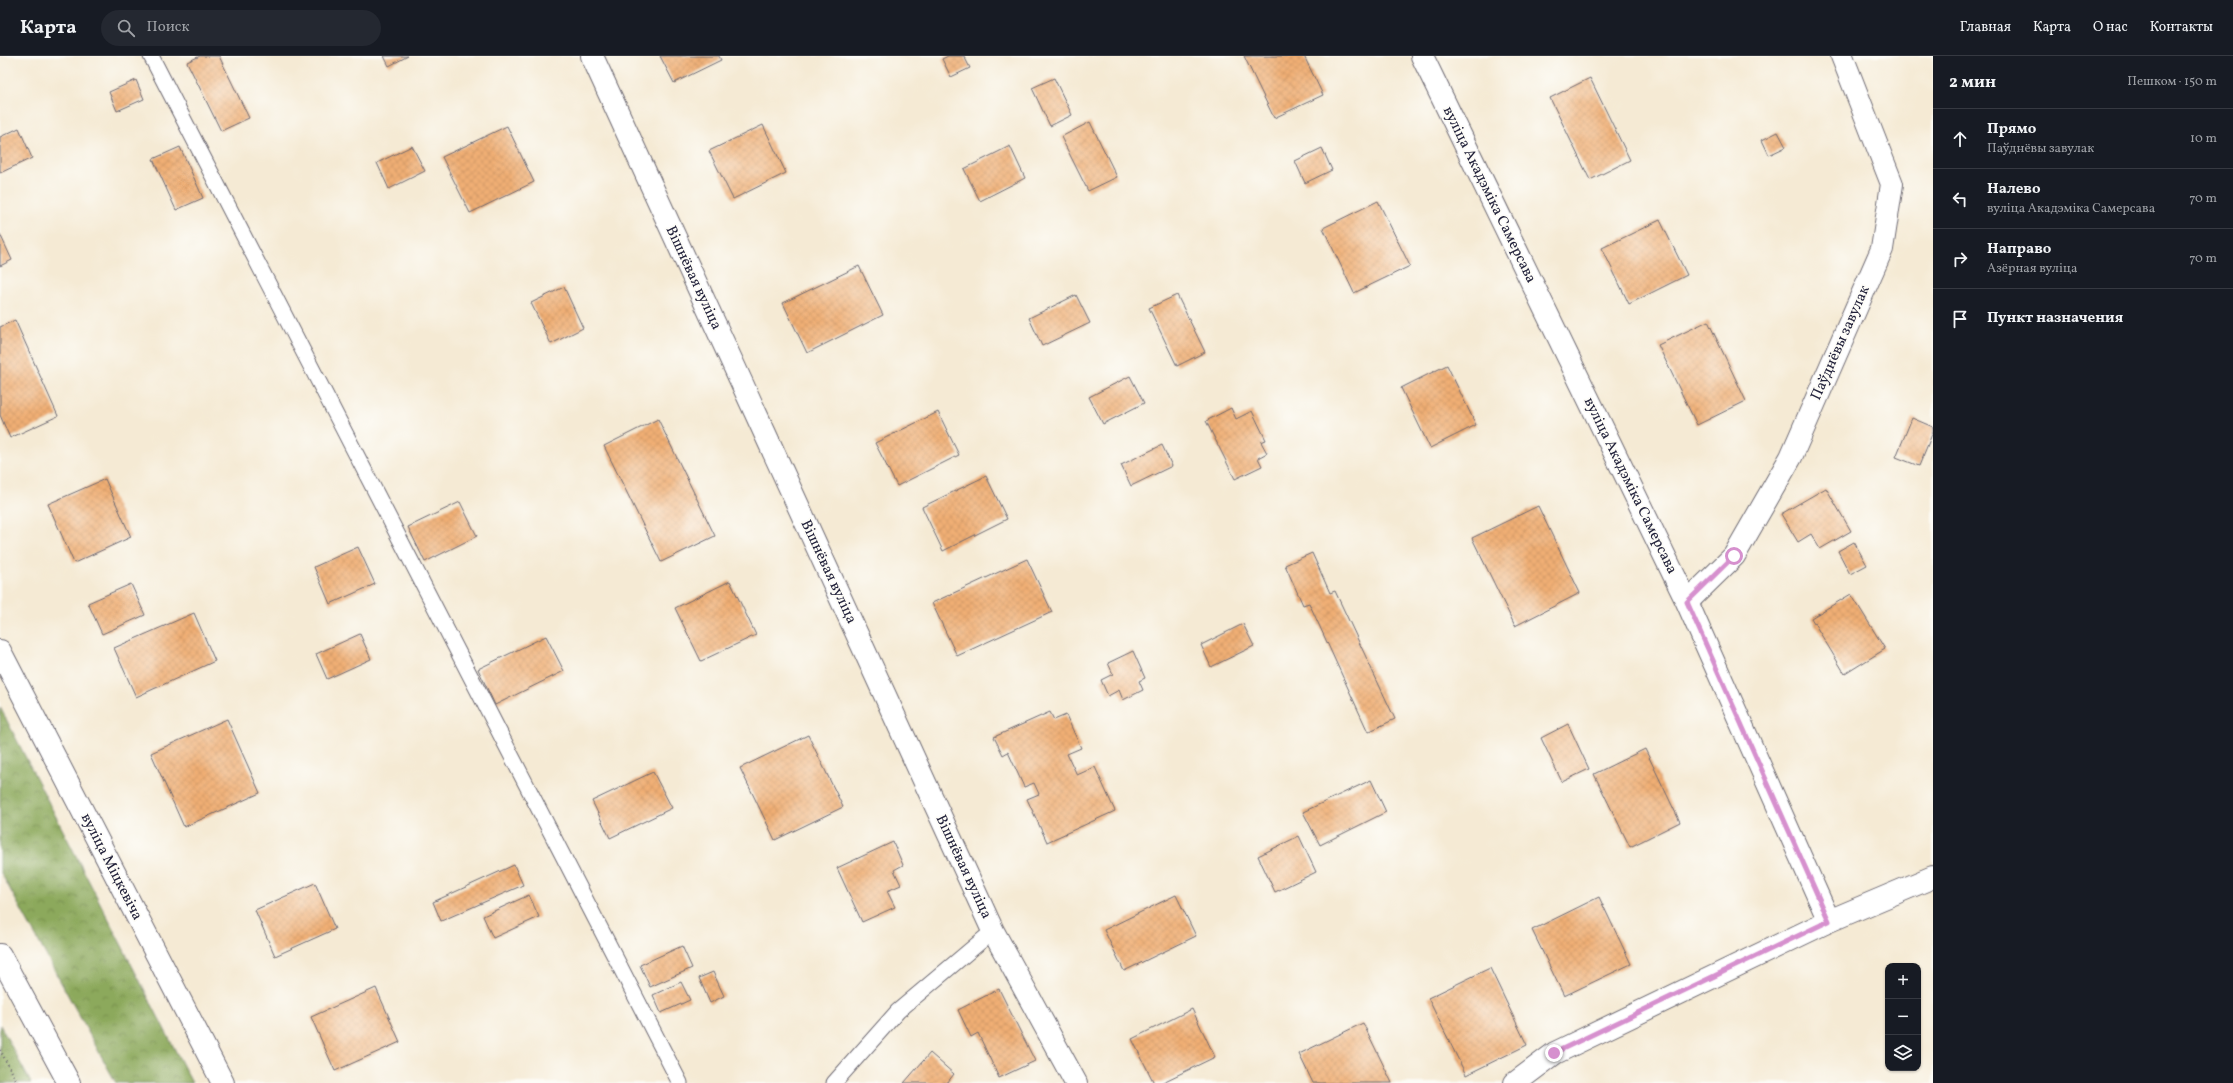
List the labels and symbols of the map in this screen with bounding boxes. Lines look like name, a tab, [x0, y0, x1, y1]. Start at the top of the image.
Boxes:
street label: вуліца Акадэміка Самерсава	[1437, 103, 1541, 287]
street label: Вішнёвая вуліца	[660, 223, 726, 333]
street label: Паўднёвы завулак	[1806, 282, 1876, 404]
street label: вуліца Акадэміка Самерсава	[1578, 394, 1682, 578]
street label: Вішнёвая вуліца	[795, 517, 861, 627]
route start	[1725, 547, 1743, 565]
street label: вуліца Міцкевіча	[75, 810, 147, 924]
street label: Вішнёвая вуліца	[930, 812, 996, 922]
route end	[1545, 1044, 1563, 1062]

